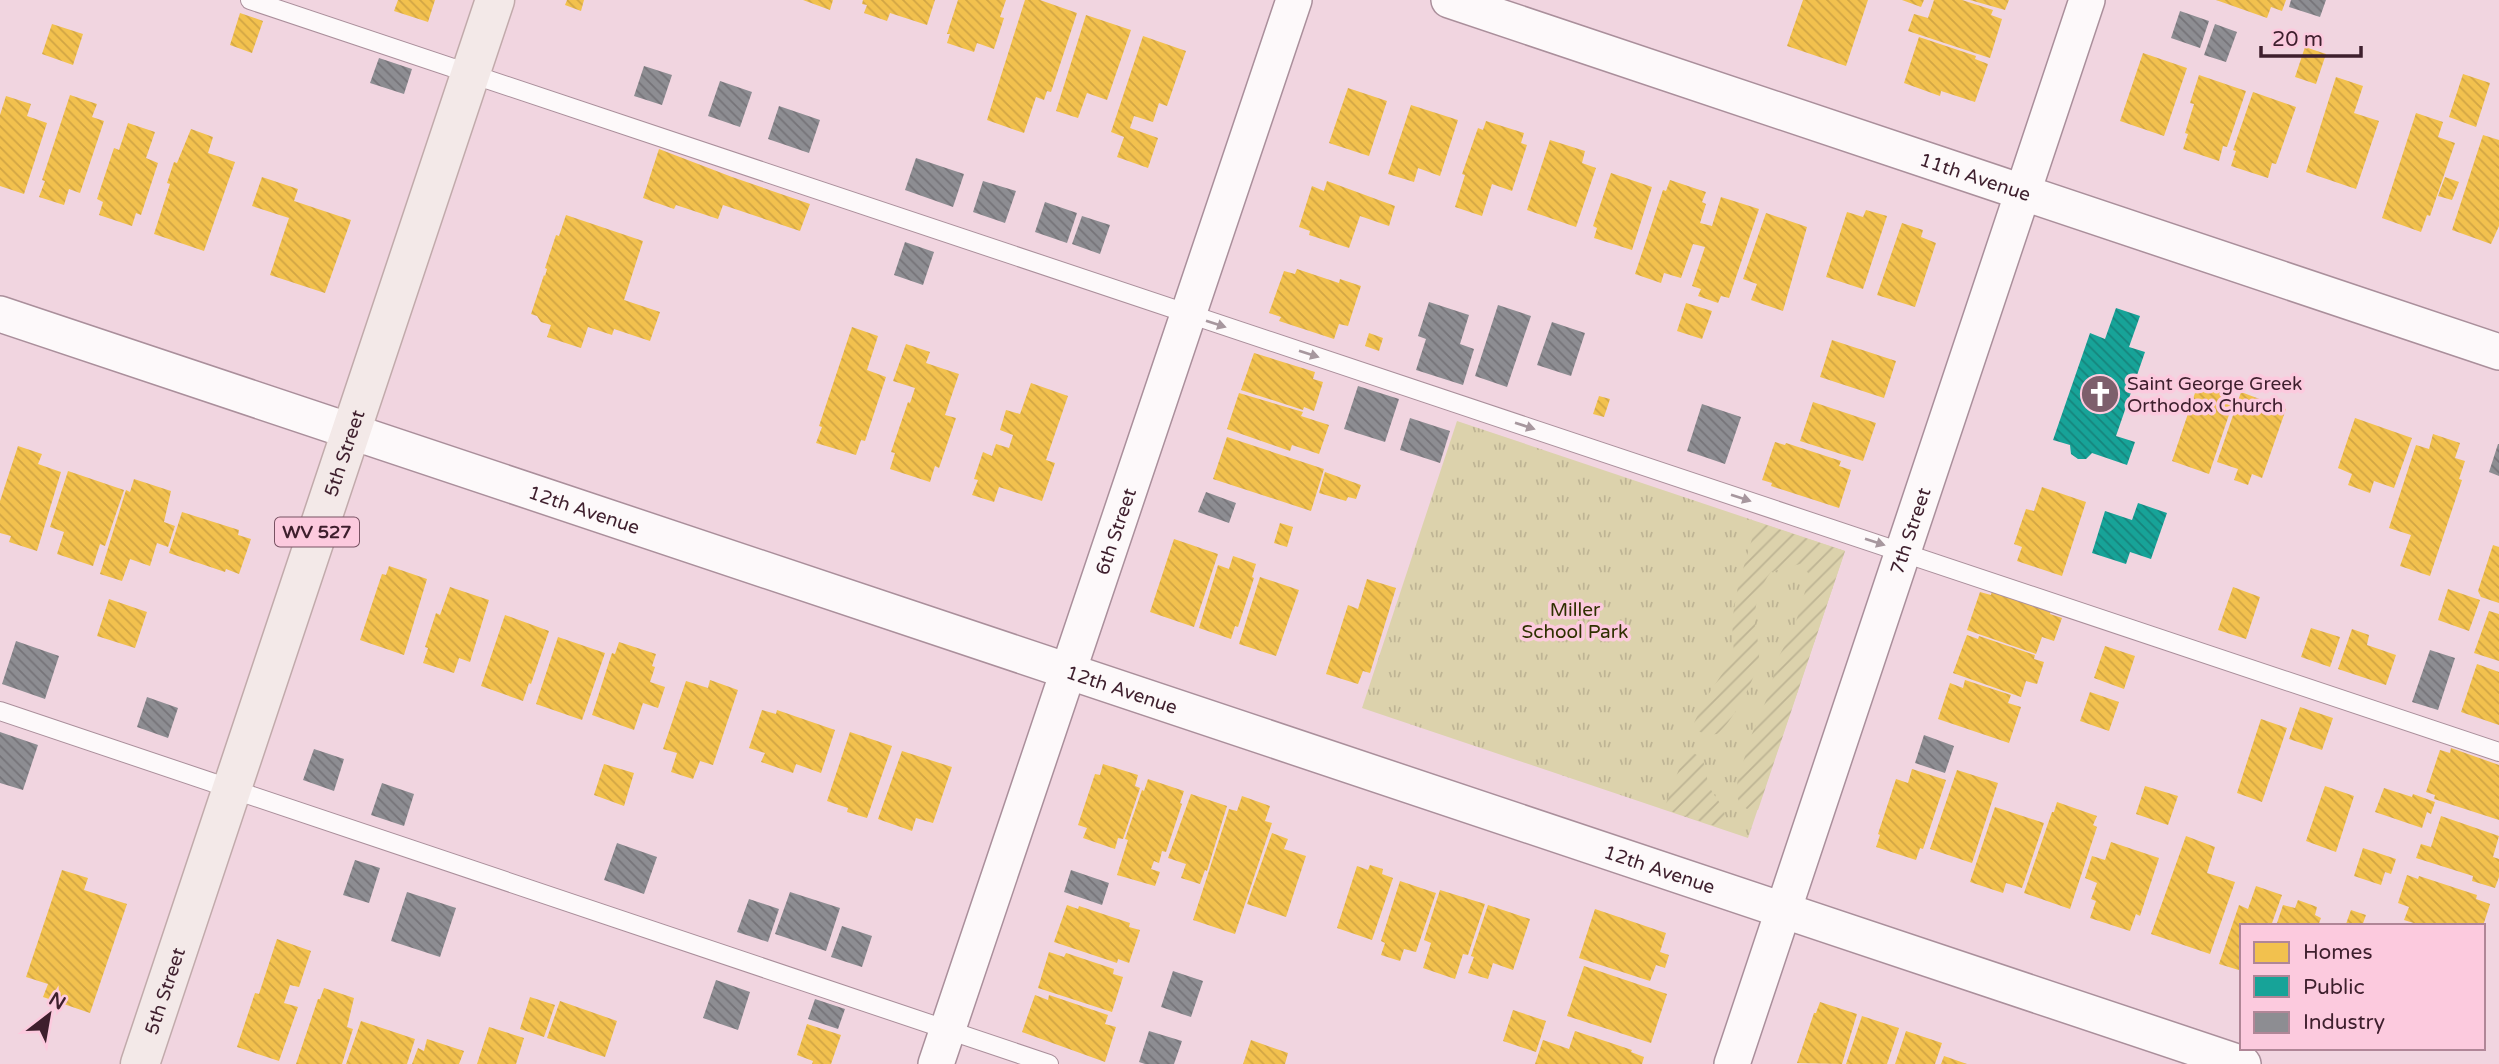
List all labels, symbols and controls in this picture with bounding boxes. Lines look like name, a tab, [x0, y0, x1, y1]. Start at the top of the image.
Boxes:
scale bar	[2261, 14, 2361, 58]
text: 20 m	[2272, 27, 2323, 52]
street label: 11th Avenue	[1917, 149, 2033, 206]
one-way arrow	[1206, 319, 1227, 330]
one-way arrow	[1298, 349, 1319, 360]
church icon: Saint George Greek Orthodox Church	[2079, 373, 2121, 415]
place label: Saint George Greek Orthodox Church	[2127, 373, 2302, 417]
street label: 5th Street	[320, 407, 369, 500]
one-way arrow	[1514, 421, 1535, 432]
street label: 12th Avenue	[526, 482, 642, 539]
street label: 6th Street	[1091, 485, 1141, 578]
street label: 7th Street	[1886, 485, 1936, 577]
one-way arrow	[1730, 493, 1751, 504]
road number: WV 527	[275, 518, 359, 546]
one-way arrow	[1864, 537, 1885, 548]
park label: Miller School Park	[1522, 599, 1628, 643]
street label: 12th Avenue	[1063, 661, 1180, 719]
street label: 12th Avenue	[1601, 841, 1718, 899]
legend	[2240, 924, 2485, 1050]
text: Homes	[2303, 940, 2373, 965]
street label: 5th Street	[141, 945, 190, 1037]
text: Public	[2303, 975, 2365, 1000]
north arrow	[14, 980, 84, 1050]
text: N	[45, 988, 69, 1015]
text: Industry	[2303, 1010, 2385, 1035]

